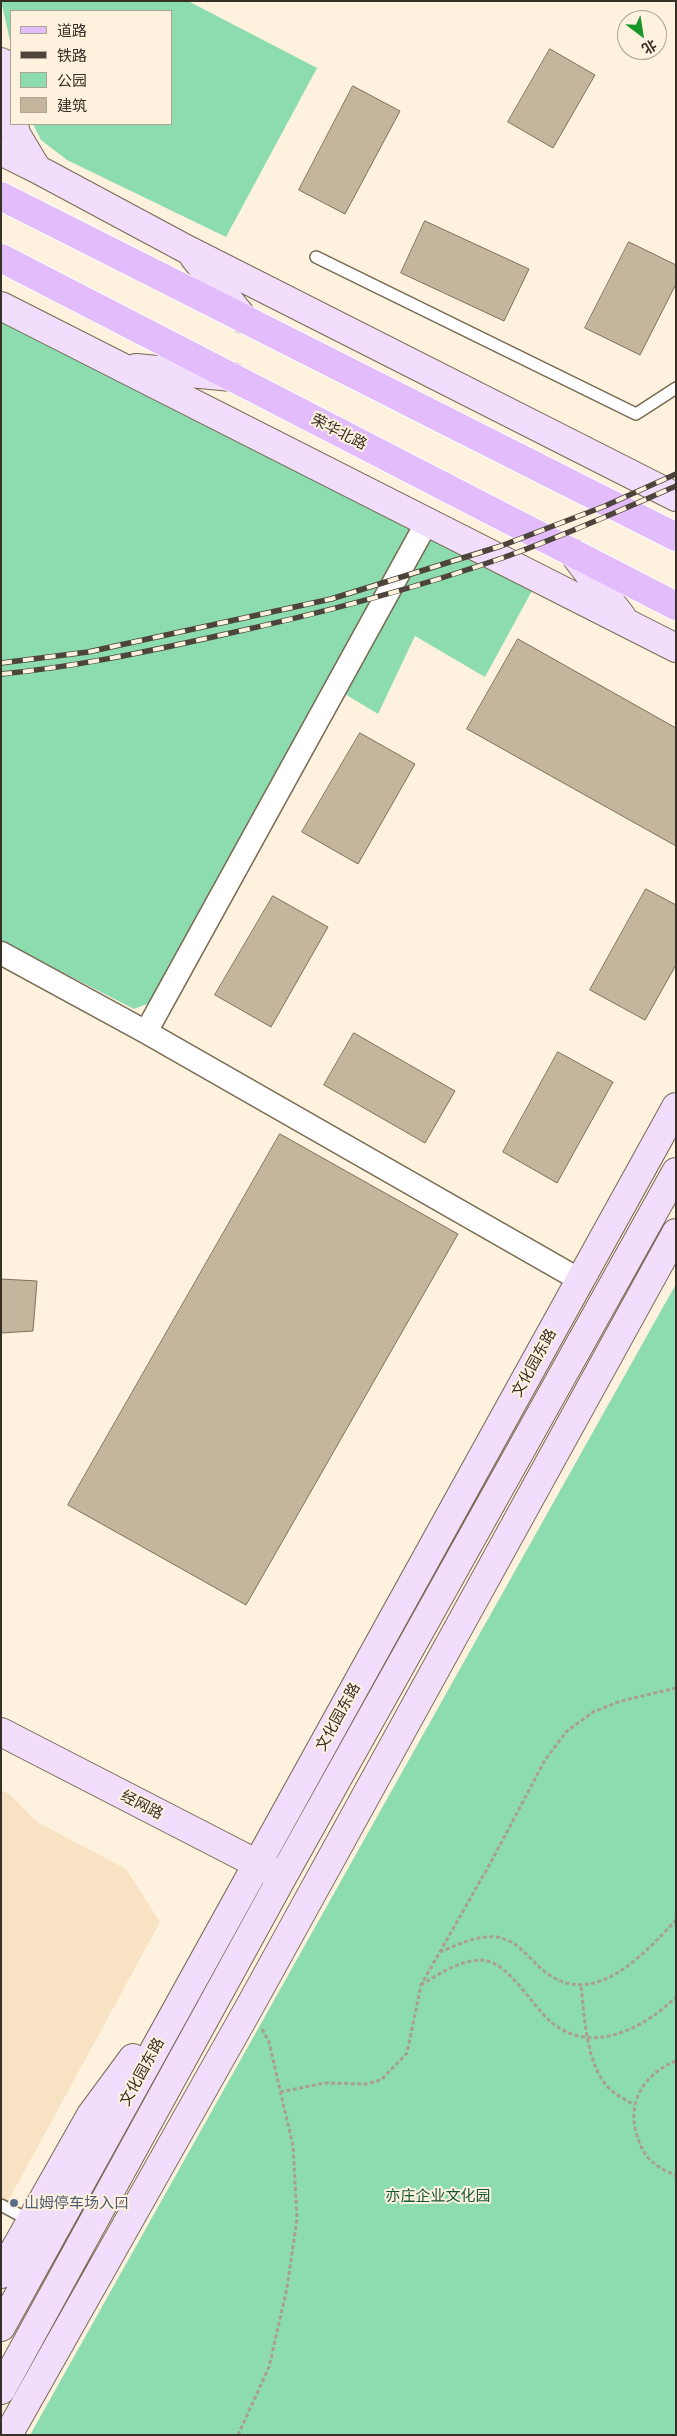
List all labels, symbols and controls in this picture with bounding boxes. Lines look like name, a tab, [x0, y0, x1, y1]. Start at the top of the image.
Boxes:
legend	[10, 10, 172, 125]
north arrow	[617, 10, 667, 60]
text: 道路	[57, 22, 87, 39]
text: 北	[639, 37, 659, 57]
text: 铁路	[57, 47, 87, 64]
text: 公园	[57, 72, 87, 89]
text: 建筑	[57, 97, 87, 114]
street label: 荣华北路	[308, 410, 370, 454]
street label: 文化园东路	[508, 1326, 560, 1400]
street label: 文化园东路	[312, 1680, 364, 1754]
street label: 经网路	[118, 1787, 166, 1823]
street label: 文化园东路	[116, 2035, 168, 2109]
park label: 亦庄企业文化园	[386, 2187, 490, 2205]
place label: 山姆停车场入口	[24, 2194, 129, 2212]
marker: 山姆停车场入口	[8, 2197, 20, 2209]

